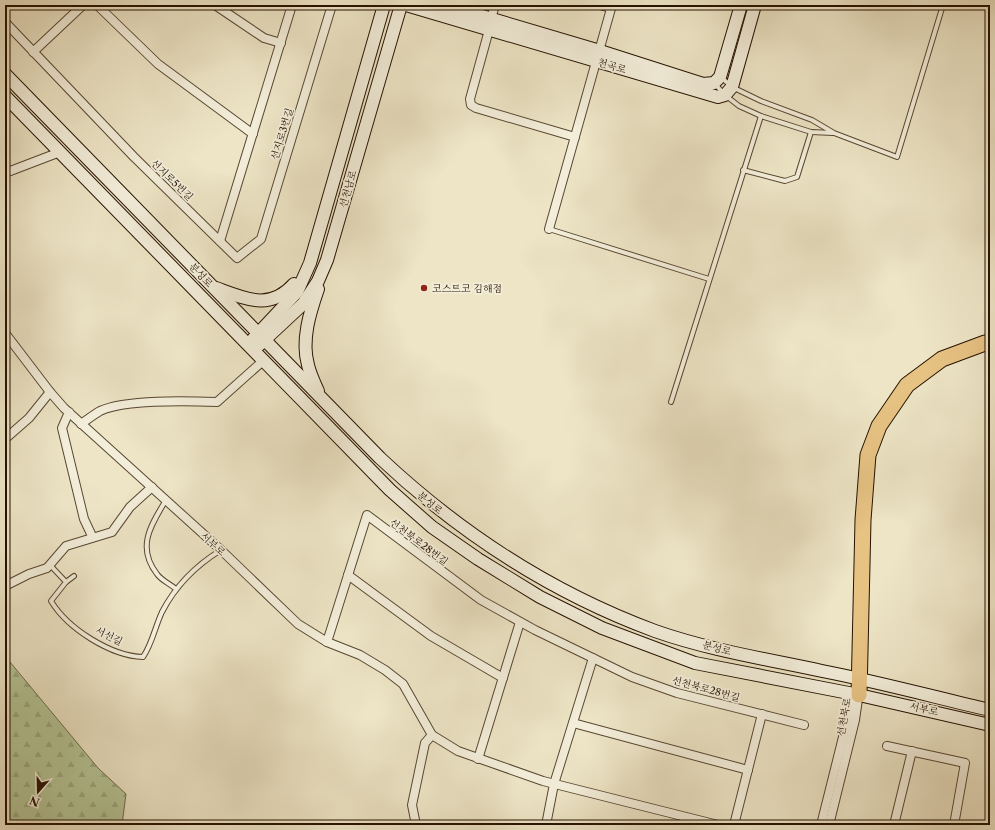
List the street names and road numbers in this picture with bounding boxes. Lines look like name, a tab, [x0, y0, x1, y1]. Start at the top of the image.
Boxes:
street label: 천곡로	[596, 56, 628, 76]
street label: 선지로3번길	[268, 106, 296, 162]
street label: 선지로5번길	[148, 157, 196, 203]
street label: 선천남로	[336, 168, 360, 209]
street label: 분성로	[186, 260, 216, 290]
street label: 분성로	[415, 489, 446, 517]
street label: 선천북로28번길	[387, 516, 451, 568]
street label: 서부로	[198, 529, 228, 559]
street label: 서선길	[93, 624, 125, 648]
street label: 분성로	[701, 638, 733, 658]
street label: 선천북로28번길	[671, 674, 741, 704]
street label: 선천북로	[834, 697, 854, 737]
street label: 서부로	[908, 699, 940, 719]

